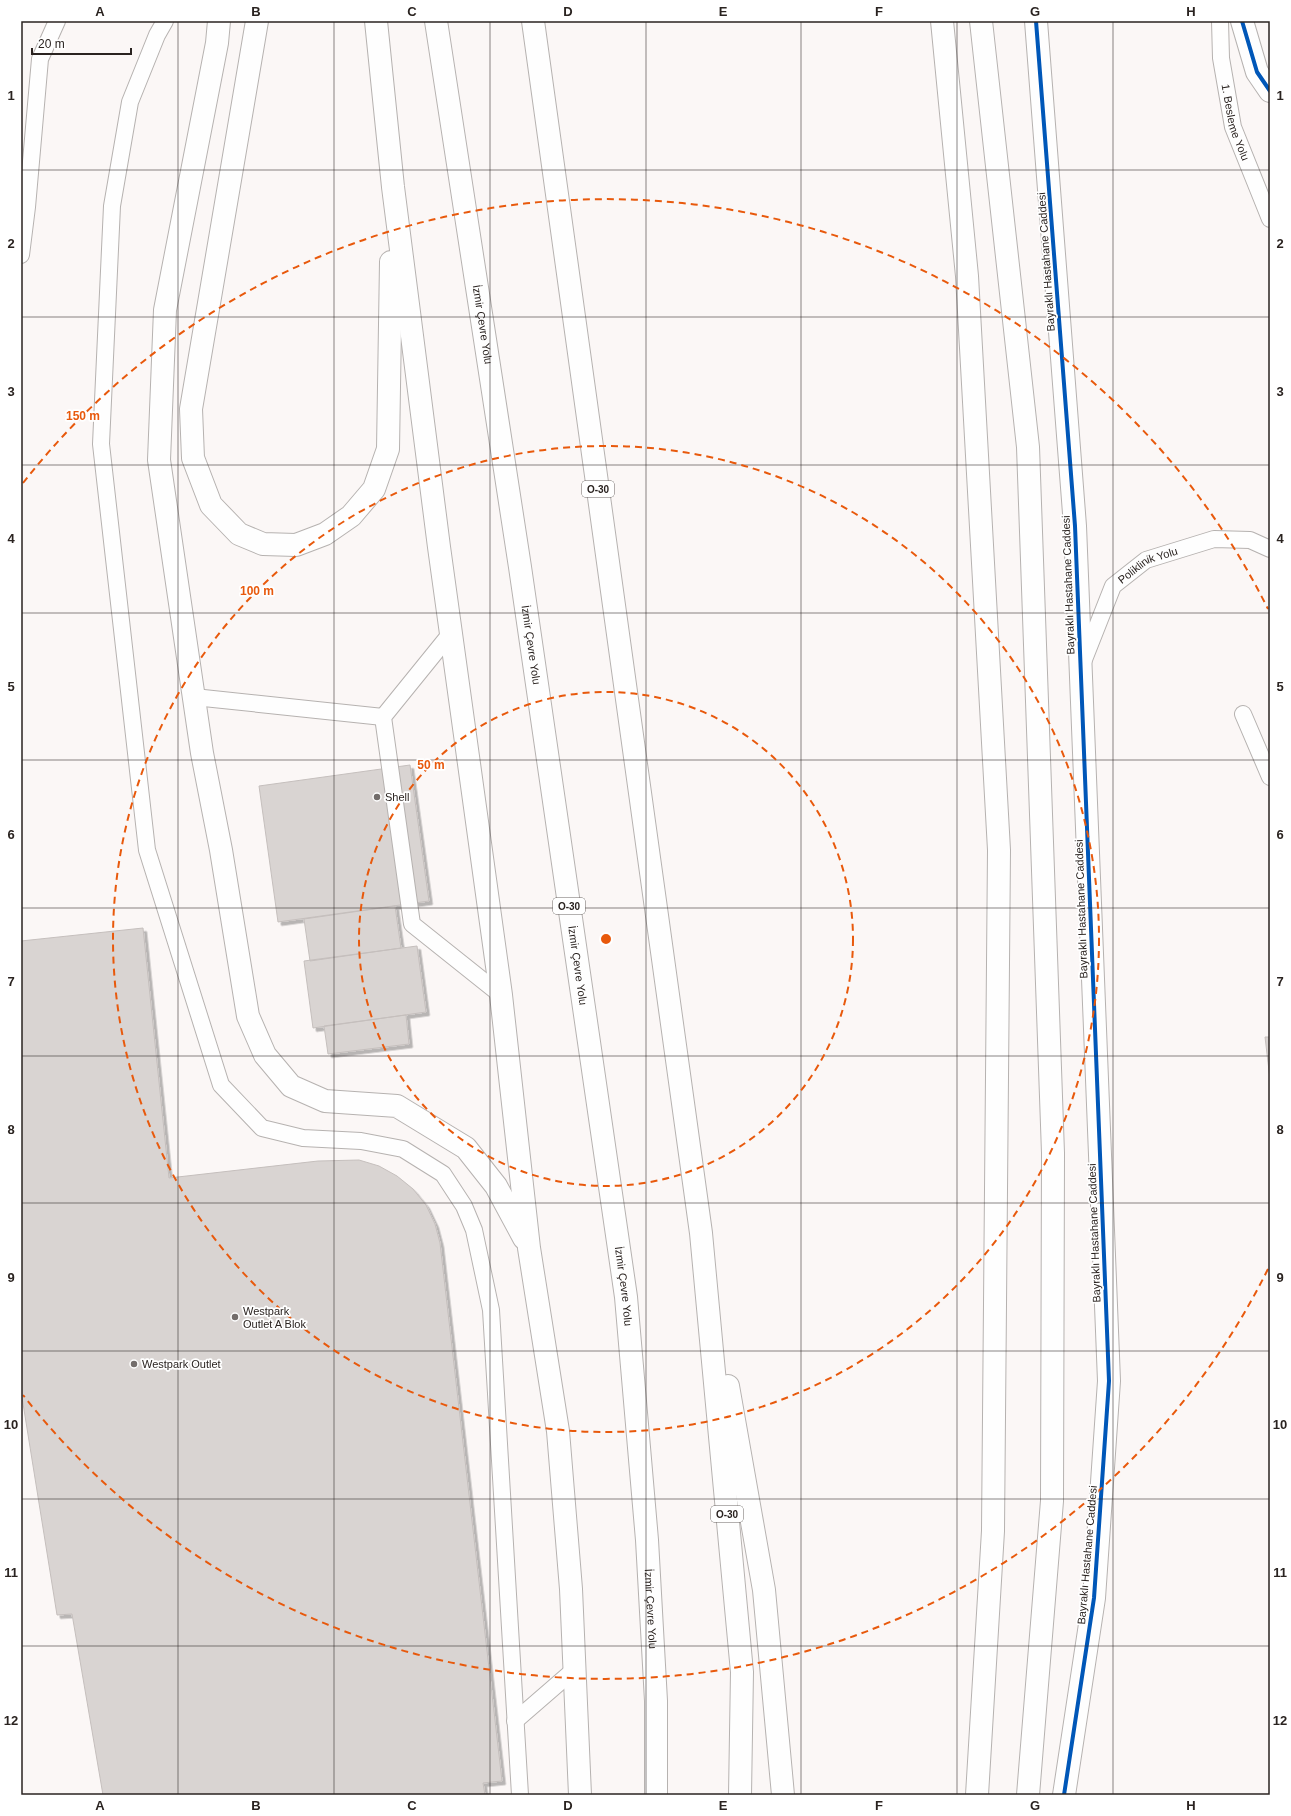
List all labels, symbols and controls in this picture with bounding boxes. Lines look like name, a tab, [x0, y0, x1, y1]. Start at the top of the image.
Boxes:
text: A	[95, 4, 105, 19]
text: B	[251, 4, 261, 19]
text: C	[407, 4, 417, 19]
text: D	[563, 4, 573, 19]
text: E	[719, 4, 728, 19]
text: F	[875, 4, 883, 19]
text: G	[1030, 4, 1040, 19]
text: H	[1186, 4, 1196, 19]
scale bar	[32, 30, 131, 56]
text: 20 m	[38, 37, 65, 51]
street label: 1. Besleme Yolu	[1220, 83, 1252, 162]
text: 1	[7, 88, 15, 103]
text: 1	[1276, 88, 1284, 103]
street label: Bayraklı Hastahane Caddesi	[1035, 192, 1057, 332]
text: 2	[7, 236, 15, 251]
text: 2	[1276, 236, 1284, 251]
street label: İzmir Çevre Yolu	[471, 284, 495, 365]
text: 3	[7, 384, 15, 399]
text: 3	[1276, 384, 1284, 399]
text: 150 m	[66, 409, 100, 423]
road number: O-30	[582, 481, 614, 497]
street label: Bayraklı Hastahane Caddesi	[1060, 515, 1076, 655]
text: 4	[7, 531, 15, 546]
text: 4	[1276, 531, 1284, 546]
street label: Poliklinik Yolu	[1116, 545, 1179, 586]
text: 100 m	[240, 584, 274, 598]
street label: İzmir Çevre Yolu	[520, 604, 543, 685]
text: 5	[7, 679, 15, 694]
text: 5	[1276, 679, 1284, 694]
text: 50 m	[417, 758, 445, 772]
place label: Shell	[385, 791, 409, 803]
marker: Shell	[372, 792, 382, 802]
text: 6	[7, 827, 15, 842]
text: 6	[1276, 827, 1284, 842]
street label: Bayraklı Hastahane Caddesi	[1073, 839, 1089, 979]
road number: O-30	[553, 898, 585, 914]
street label: İzmir Çevre Yolu	[566, 925, 590, 1006]
centre of rings	[599, 932, 613, 946]
text: 7	[7, 974, 15, 989]
text: 7	[1276, 974, 1284, 989]
text: 8	[7, 1122, 15, 1137]
text: 8	[1276, 1122, 1284, 1137]
street label: Bayraklı Hastahane Caddesi	[1086, 1163, 1102, 1303]
street label: İzmir Çevre Yolu	[613, 1245, 634, 1326]
text: 9	[7, 1270, 15, 1285]
text: 9	[1276, 1270, 1284, 1285]
place label: Westpark Outlet A Blok	[243, 1305, 306, 1330]
marker: Westpark Outlet A Blok	[230, 1312, 240, 1322]
place label: Westpark Outlet	[142, 1358, 221, 1370]
marker: Westpark Outlet	[129, 1359, 139, 1369]
text: 10	[4, 1417, 18, 1432]
text: 10	[1273, 1417, 1287, 1432]
street label: Bayraklı Hastahane Caddesi	[1075, 1485, 1099, 1625]
road number: O-30	[711, 1506, 743, 1522]
text: 11	[4, 1565, 18, 1580]
text: 11	[1273, 1565, 1287, 1580]
street label: İzmir Çevre Yolu	[643, 1569, 659, 1649]
text: 12	[4, 1713, 18, 1728]
text: 12	[1273, 1713, 1287, 1728]
text: A	[95, 1798, 105, 1813]
text: B	[251, 1798, 261, 1813]
text: C	[407, 1798, 417, 1813]
text: D	[563, 1798, 573, 1813]
text: E	[719, 1798, 728, 1813]
text: F	[875, 1798, 883, 1813]
text: G	[1030, 1798, 1040, 1813]
text: H	[1186, 1798, 1196, 1813]

